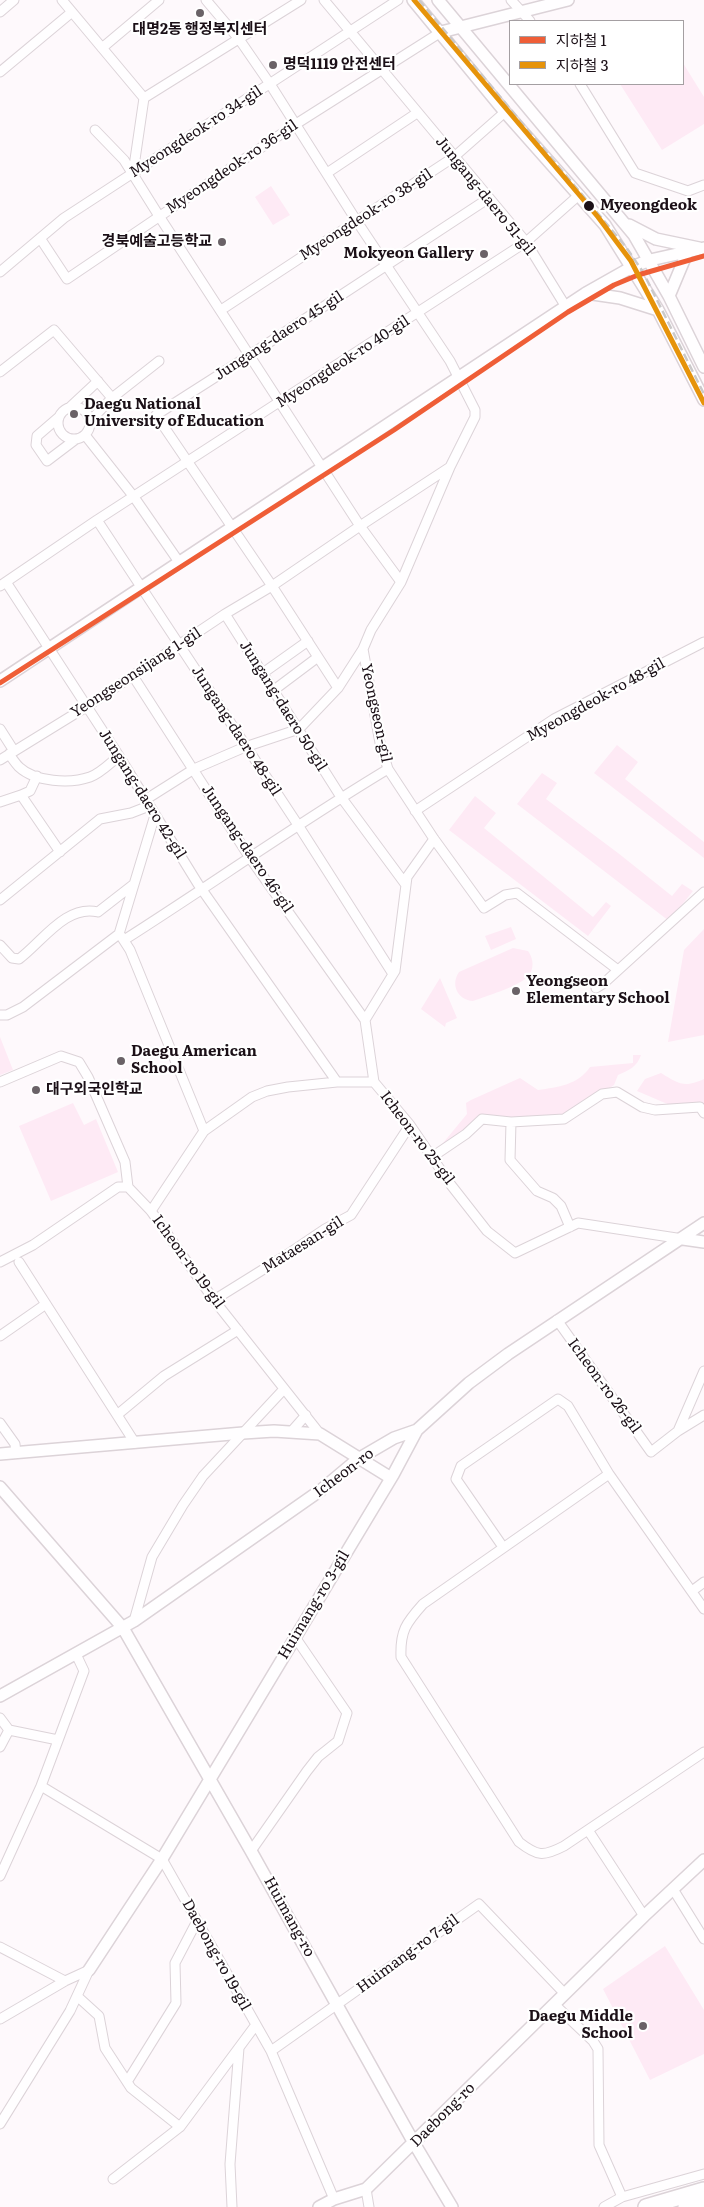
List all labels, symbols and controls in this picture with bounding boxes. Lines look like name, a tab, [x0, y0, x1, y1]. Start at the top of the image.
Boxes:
marker: 대명2동 행정복지센터	[194, 7, 206, 19]
legend	[509, 20, 684, 85]
place label: 대명2동 행정복지센터	[132, 21, 268, 39]
text: 지하철 1	[556, 28, 607, 51]
text: 지하철 3	[556, 53, 609, 76]
place label: 명덕1119 안전센터	[283, 56, 396, 74]
marker: 명덕1119 안전센터	[267, 59, 279, 71]
street label: Myeongdeok-ro 34-gil	[126, 82, 266, 182]
street label: Myeongdeok-ro 36-gil	[163, 116, 301, 218]
street label: Jungang-daero 51-gil	[431, 133, 539, 259]
street label: Myeongdeok-ro 38-gil	[296, 165, 436, 265]
place label: Myeongdeok	[600, 197, 697, 215]
marker: Myeongdeok	[582, 199, 596, 213]
place label: 경북예술고등학교	[102, 233, 212, 251]
marker: 경북예술고등학교	[216, 236, 228, 248]
place label: Mokyeon Gallery	[344, 245, 474, 263]
marker: Mokyeon Gallery	[478, 248, 490, 260]
street label: Jungang-daero 45-gil	[211, 288, 347, 384]
street label: Myeongdeok-ro 40-gil	[273, 312, 413, 412]
place label: Daegu National University of Education	[84, 396, 264, 431]
marker: Daegu National University of Education	[68, 408, 80, 420]
street label: Yeongseonsijang 1-gil	[67, 624, 205, 722]
street label: Jungang-daero 50-gil	[235, 637, 331, 775]
street label: Myeongdeok-ro 48-gil	[524, 655, 668, 745]
street label: Yeongseon-gil	[357, 662, 395, 764]
street label: Jungang-daero 48-gil	[187, 663, 285, 799]
street label: Jungang-daero 42-gil	[95, 726, 189, 862]
street label: Jungang-daero 46-gil	[197, 782, 297, 916]
place label: Yeongseon Elementary School	[526, 973, 670, 1008]
marker: Yeongseon Elementary School	[510, 985, 522, 997]
place label: Daegu American School	[131, 1043, 257, 1078]
marker: Daegu American School	[115, 1055, 127, 1067]
place label: 대구외국인학교	[46, 1081, 143, 1099]
marker: 대구외국인학교	[30, 1084, 42, 1096]
street label: Icheon-ro 25-gil	[376, 1088, 458, 1188]
street label: Icheon-ro 19-gil	[148, 1212, 228, 1312]
street label: Mataesan-gil	[259, 1213, 347, 1277]
street label: Icheon-ro 26-gil	[564, 1335, 644, 1437]
street label: Icheon-ro	[310, 1445, 378, 1501]
street label: Huimang-ro 3-gil	[274, 1547, 354, 1663]
street label: Huimang-ro	[260, 1874, 318, 1960]
street label: Daebong-ro 19-gil	[178, 1896, 254, 2014]
street label: Huimang-ro 7-gil	[353, 1911, 463, 1997]
place label: Daegu Middle School	[528, 2008, 633, 2043]
marker: Daegu Middle School	[637, 2020, 649, 2032]
street label: Daebong-ro	[407, 2079, 479, 2151]

